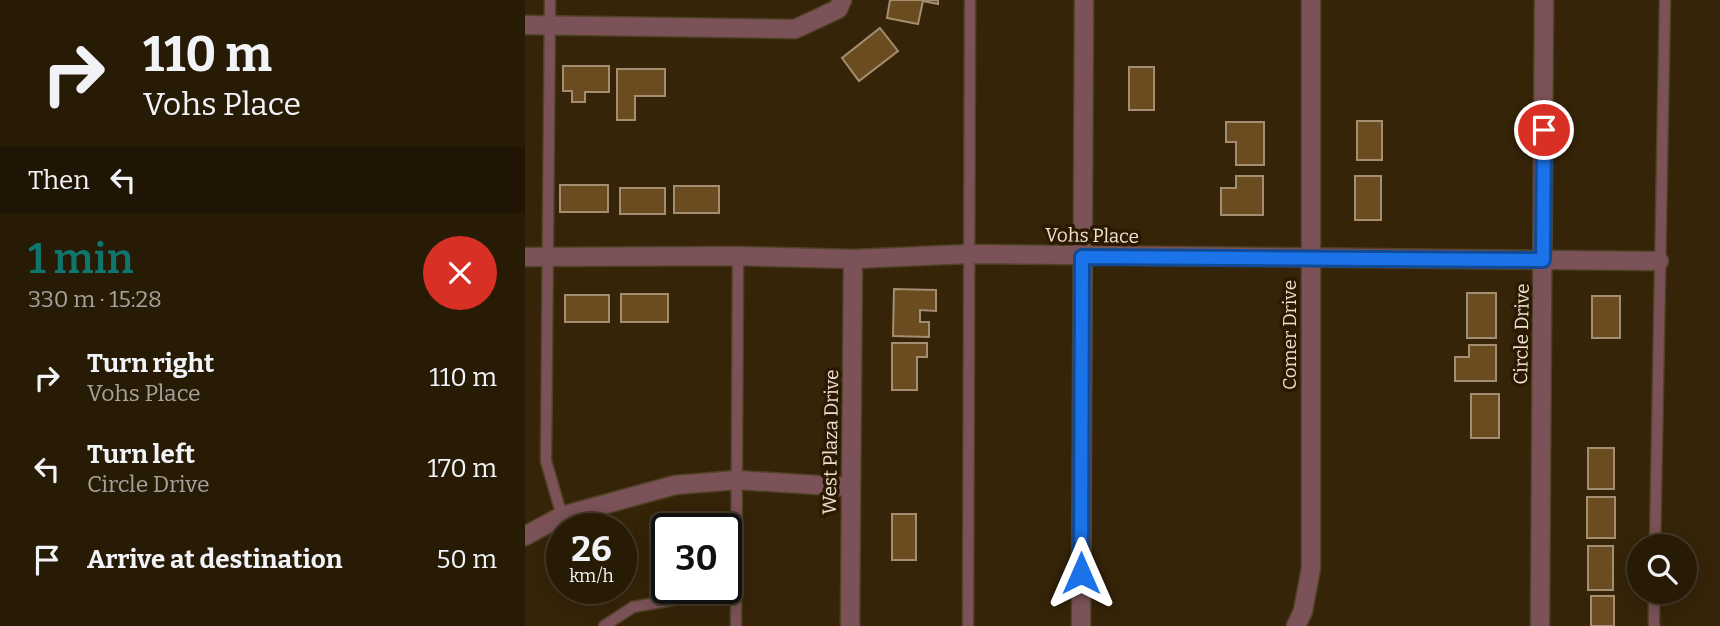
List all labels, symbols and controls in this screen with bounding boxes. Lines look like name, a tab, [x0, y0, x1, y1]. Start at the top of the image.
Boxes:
text: 110 m	[143, 25, 272, 84]
icon: right	[28, 28, 119, 119]
text: Vohs Place	[143, 85, 301, 123]
pin	[1514, 100, 1574, 160]
icon: arrive	[1525, 111, 1563, 149]
icon: left	[104, 161, 142, 199]
text: Then	[28, 165, 90, 196]
street label: Vohs Place	[1045, 223, 1139, 248]
text: 1 min	[28, 234, 134, 284]
button: close	[423, 236, 497, 310]
street label: Comer Drive	[1278, 280, 1301, 390]
street label: Circle Drive	[1509, 283, 1534, 385]
text: 330 m · 15:28	[28, 285, 162, 313]
text: Turn right	[87, 348, 214, 379]
icon: right	[28, 359, 66, 397]
text: 110 m	[429, 362, 497, 393]
street label: West Plaza Drive	[818, 369, 843, 515]
text: Vohs Place	[87, 379, 201, 407]
text: Turn left	[87, 439, 195, 470]
icon: left	[28, 450, 66, 488]
text: 170 m	[427, 453, 497, 484]
text: Circle Drive	[87, 470, 210, 498]
speed limit sign: 30	[651, 513, 742, 604]
text: 26	[571, 528, 612, 570]
map controls	[1627, 534, 1697, 604]
button: search	[1627, 534, 1697, 604]
position arrow	[1044, 536, 1118, 610]
icon: arrive	[28, 541, 66, 579]
text: Arrive at destination	[87, 544, 342, 575]
text: 50 m	[436, 544, 497, 575]
text: km/h	[569, 565, 614, 587]

